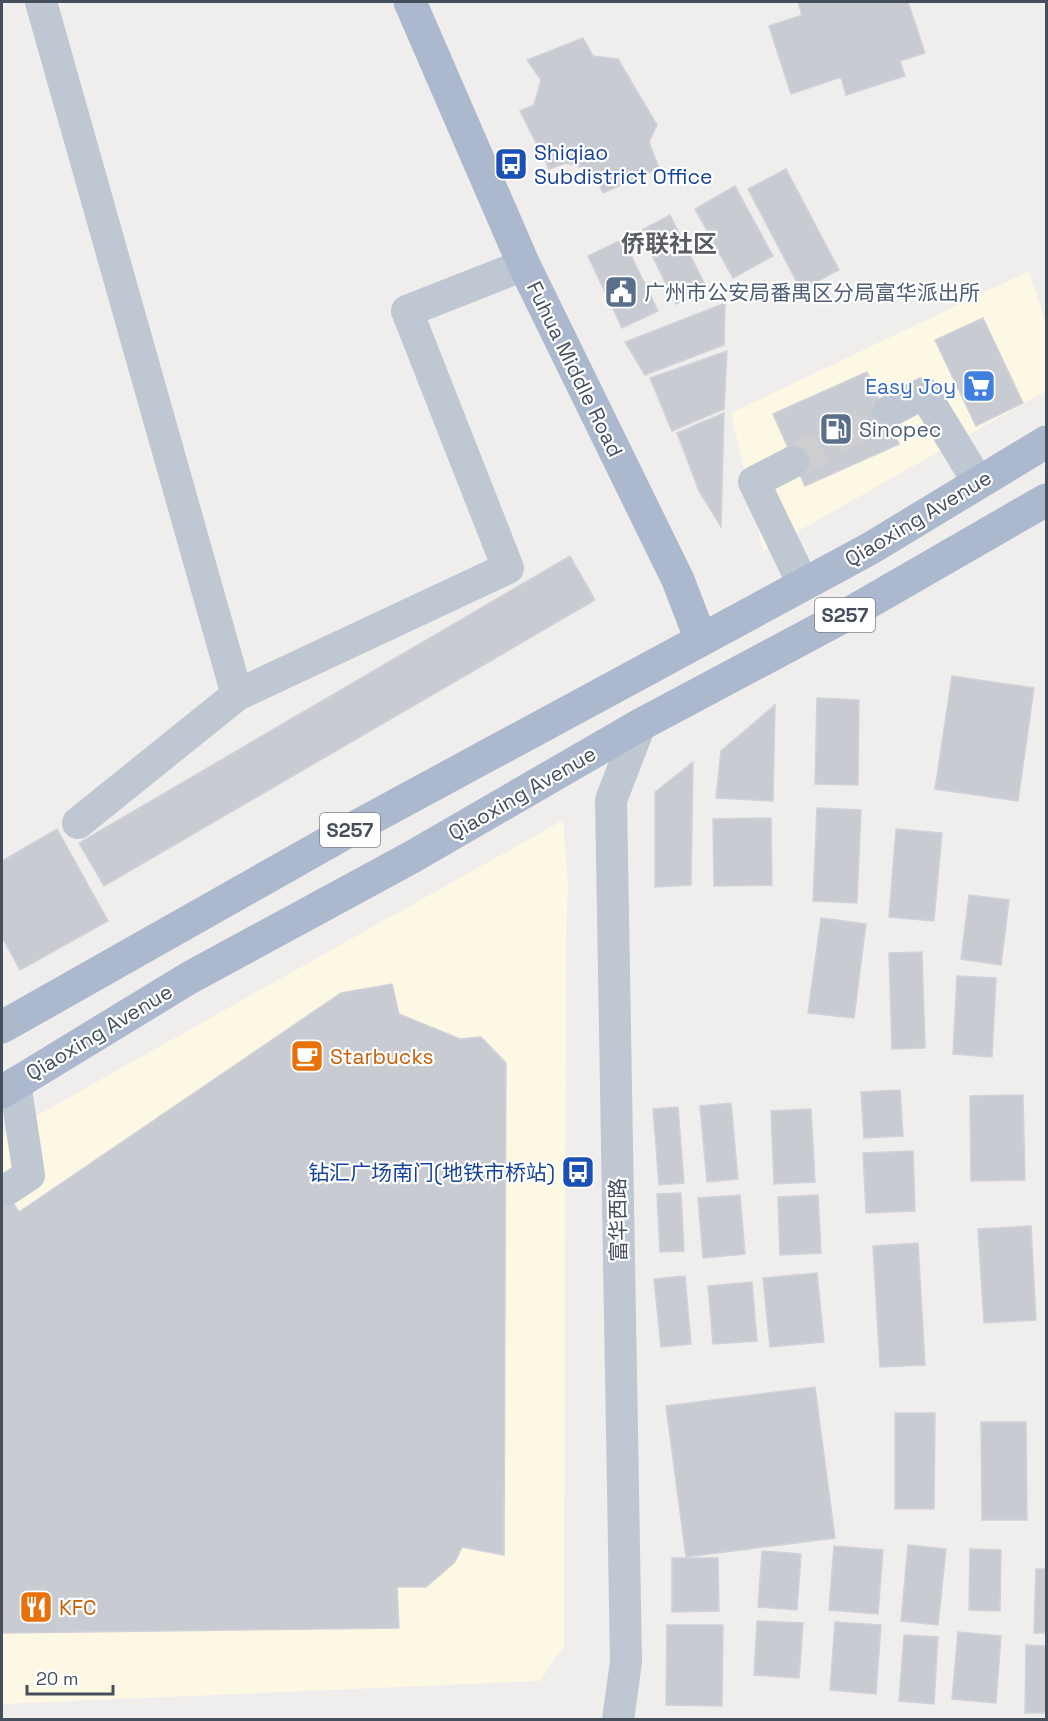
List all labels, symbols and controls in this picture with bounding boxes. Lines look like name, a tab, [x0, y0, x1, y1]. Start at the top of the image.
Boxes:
place label: Shiqiao Subdistrict Office	[534, 139, 712, 190]
bus stop icon: Shiqiao Subdistrict Office	[493, 146, 529, 182]
district label: 侨联社区	[621, 228, 717, 259]
public building icon: 广州市公安局番禺区分局富华派出所	[603, 274, 639, 310]
street label: Fuhua Middle Road	[521, 277, 629, 461]
place label: 广州市公安局番禺区分局富华派出所	[644, 279, 980, 306]
supermarket icon: Easy Joy	[961, 368, 997, 404]
place label: Easy Joy	[865, 373, 956, 400]
fuel station icon: Sinopec	[818, 411, 854, 447]
place label: Sinopec	[859, 416, 941, 443]
street label: Qiaoxing Avenue	[840, 464, 996, 572]
road number: S257	[815, 598, 875, 632]
street label: Qiaoxing Avenue	[443, 740, 601, 846]
road number: S257	[320, 813, 380, 847]
street label: Qiaoxing Avenue	[21, 978, 177, 1086]
cafe icon: Starbucks	[289, 1038, 325, 1074]
place label: Starbucks	[330, 1043, 434, 1070]
bus stop icon: 钻汇广场南门(地铁市桥站)	[560, 1154, 596, 1190]
place label: 钻汇广场南门(地铁市桥站)	[308, 1159, 555, 1186]
street label: 富华西路	[604, 1178, 632, 1262]
restaurant icon: KFC	[18, 1589, 54, 1625]
place label: KFC	[59, 1594, 96, 1621]
scale bar	[27, 1658, 112, 1696]
text: 20 m	[36, 1667, 79, 1690]

